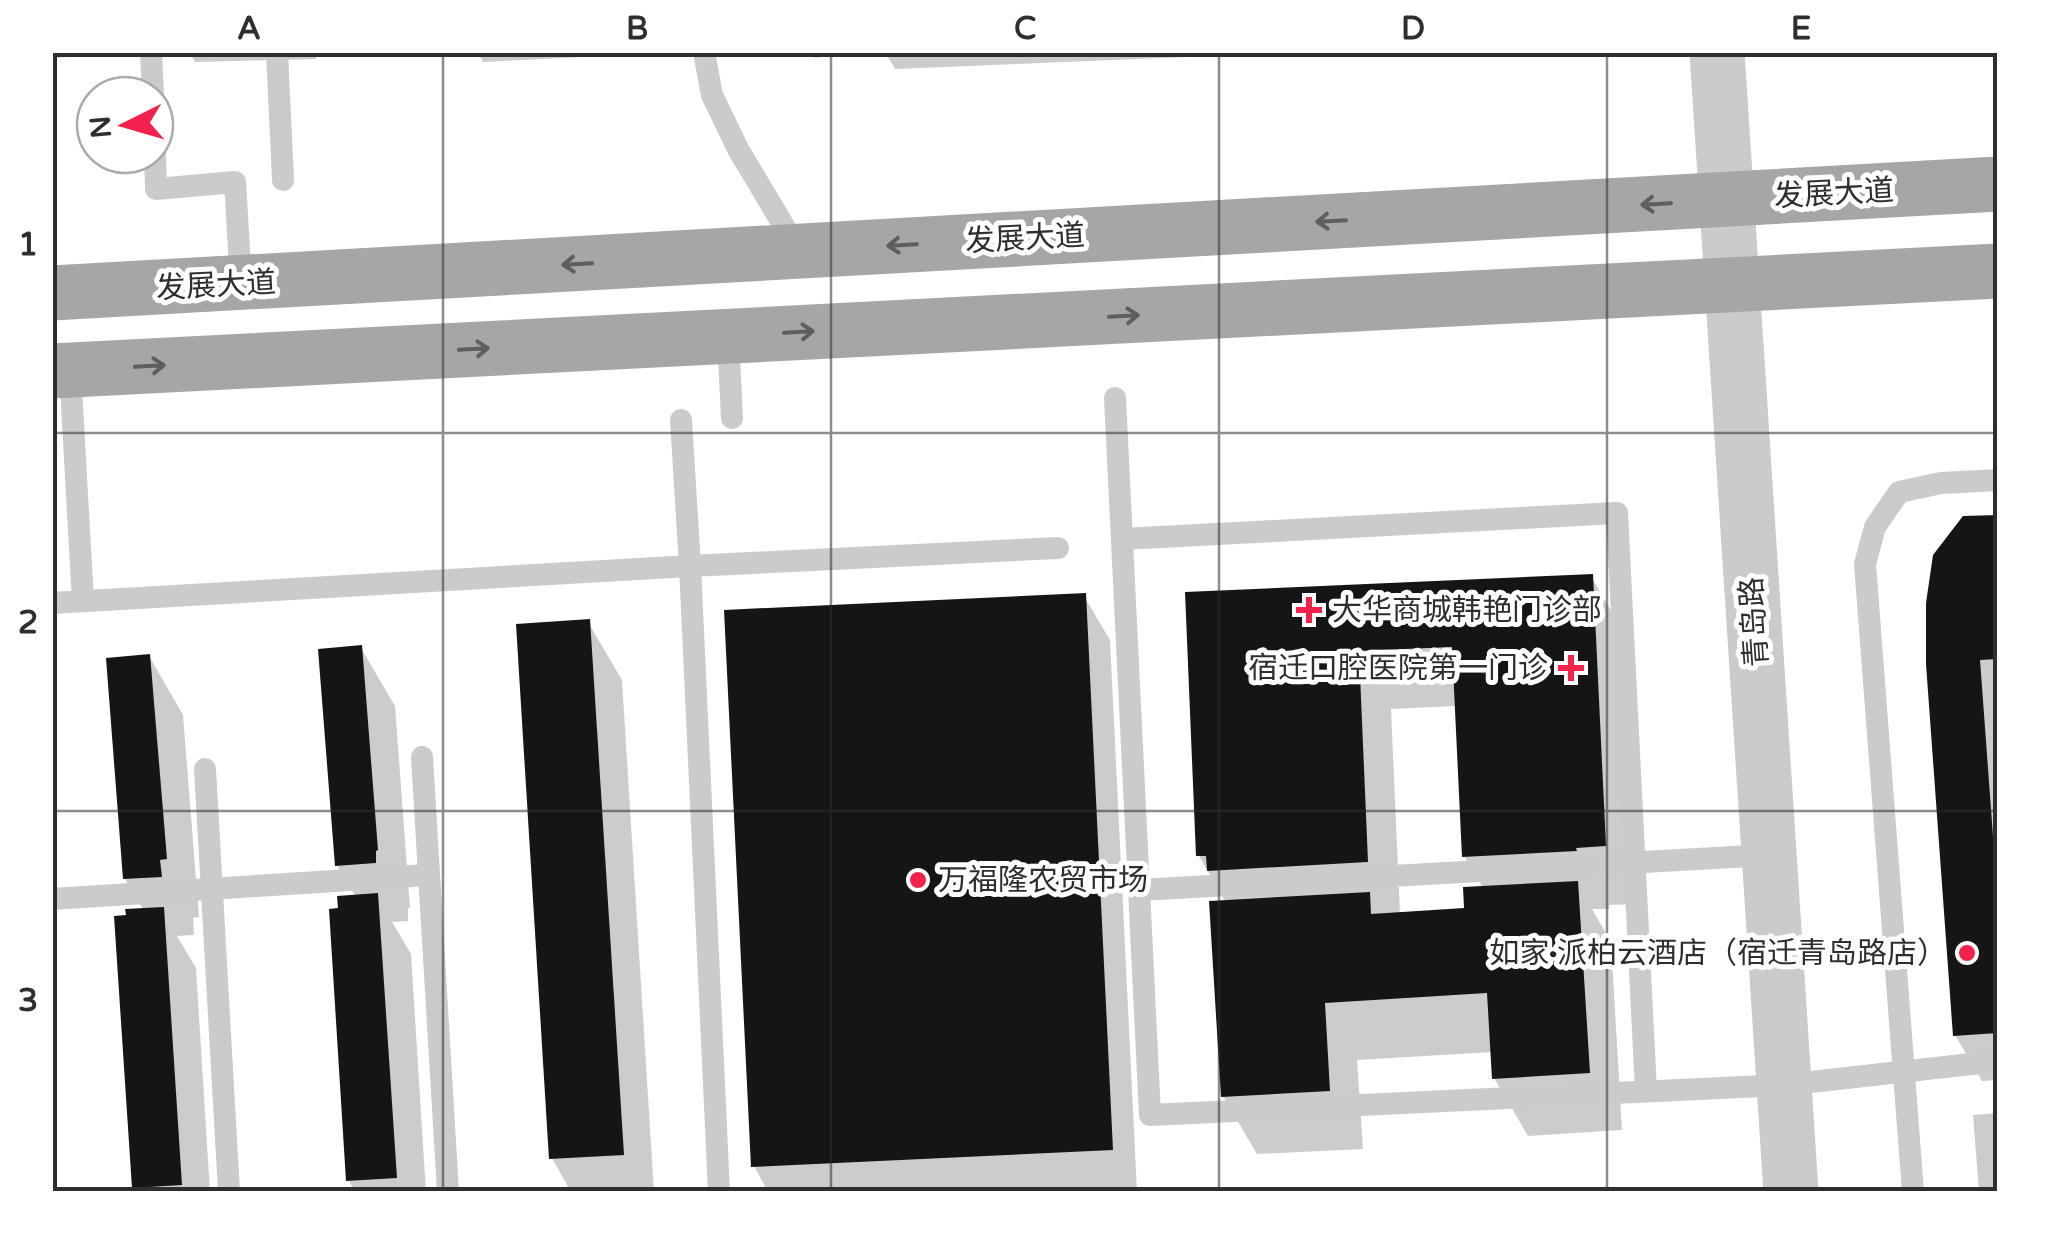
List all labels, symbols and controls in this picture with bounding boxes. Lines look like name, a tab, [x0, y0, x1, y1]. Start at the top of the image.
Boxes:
text: A	[237, 10, 261, 48]
text: B	[626, 10, 648, 48]
text: C	[1014, 10, 1036, 48]
text: D	[1401, 10, 1425, 48]
text: E	[1791, 10, 1811, 48]
north arrow	[75, 75, 175, 175]
text: N	[83, 114, 119, 140]
street label: 发展大道	[1773, 172, 1895, 215]
one-way arrow	[1640, 195, 1672, 214]
one-way arrow	[1316, 212, 1348, 231]
street label: 发展大道	[964, 217, 1086, 260]
text: 1	[18, 226, 38, 264]
one-way arrow	[886, 236, 918, 255]
one-way arrow	[562, 255, 594, 274]
street label: 发展大道	[155, 264, 277, 307]
one-way arrow	[1107, 306, 1139, 325]
one-way arrow	[782, 322, 815, 341]
one-way arrow	[458, 339, 490, 358]
one-way arrow	[133, 356, 165, 375]
street label: 青岛路	[1733, 576, 1776, 668]
place label: 大华商城韩艳门诊部	[1332, 592, 1602, 629]
marker: 大华商城韩艳门诊部	[1296, 597, 1322, 623]
text: 2	[18, 604, 38, 642]
place label: 宿迁口腔医院第一门诊	[1248, 650, 1548, 687]
marker: 宿迁口腔医院第一门诊	[1558, 655, 1584, 681]
place label: 万福隆农贸市场	[938, 862, 1148, 899]
marker: 万福隆农贸市场	[907, 869, 929, 891]
place label: 如家·派柏云酒店（宿迁青岛路店）	[1489, 935, 1947, 972]
marker: 如家·派柏云酒店（宿迁青岛路店）	[1956, 942, 1978, 964]
text: 3	[18, 982, 38, 1020]

